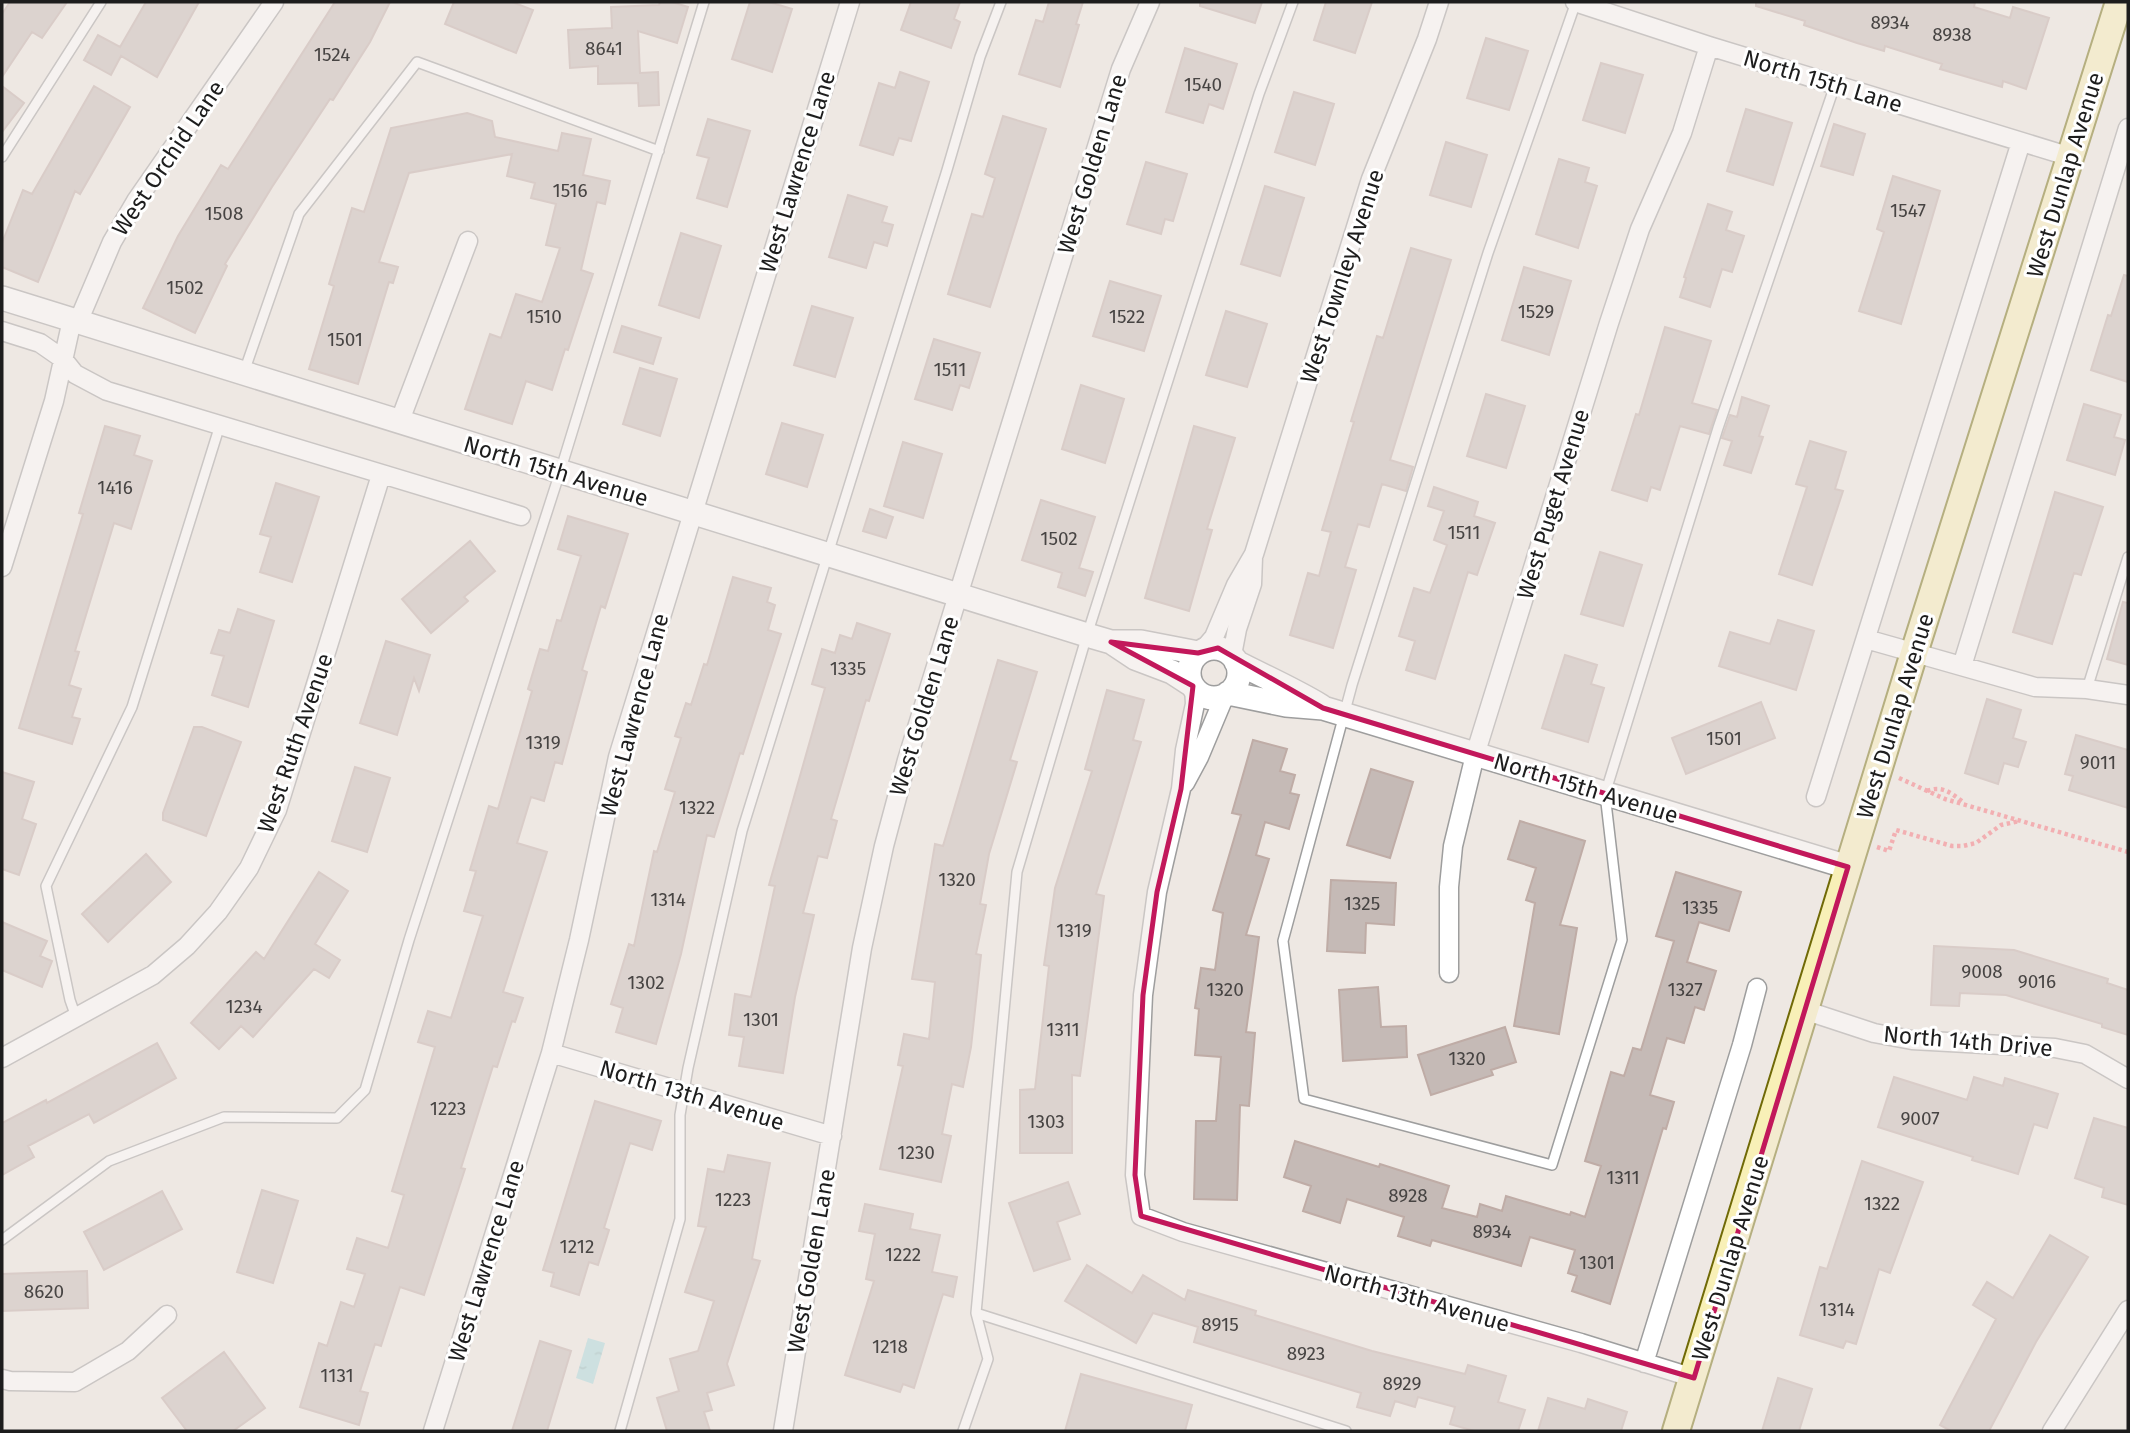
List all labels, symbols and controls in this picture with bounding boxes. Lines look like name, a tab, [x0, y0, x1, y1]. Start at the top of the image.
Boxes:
house number: 8934	[1870, 11, 1910, 34]
house number: 8938	[1932, 23, 1972, 46]
house number: 8641	[585, 37, 623, 60]
house number: 1524	[314, 43, 350, 66]
street label: North 15th Lane	[1740, 44, 1906, 118]
street label: West Lawrence Lane	[753, 68, 841, 276]
street label: West Dunlap Avenue	[2020, 69, 2110, 281]
street label: West Golden Lane	[1051, 71, 1133, 257]
house number: 1540	[1184, 73, 1222, 96]
street label: West Orchid Lane	[106, 75, 230, 241]
street label: West Townley Avenue	[1294, 165, 1390, 387]
house number: 1516	[552, 179, 588, 202]
house number: 1547	[1890, 199, 1926, 222]
house number: 1508	[205, 202, 243, 225]
house number: 1502	[166, 276, 204, 299]
house number: 1529	[1518, 300, 1554, 323]
house number: 1510	[526, 305, 562, 328]
house number: 1522	[1109, 305, 1145, 328]
house number: 1501	[327, 328, 363, 351]
house number: 1511	[934, 358, 966, 381]
street label: West Puget Avenue	[1511, 406, 1595, 602]
street label: North 15th Avenue	[460, 430, 652, 512]
house number: 1416	[97, 476, 133, 499]
house number: 1511	[1448, 521, 1480, 544]
house number: 1502	[1040, 527, 1078, 550]
street label: West Lawrence Lane	[593, 610, 675, 820]
street label: West Dunlap Avenue	[1850, 610, 1940, 822]
street label: West Golden Lane	[883, 613, 965, 799]
street label: West Ruth Avenue	[251, 650, 339, 836]
house number: 1335	[830, 657, 866, 680]
house number: 1501	[1706, 727, 1742, 750]
house number: 1319	[525, 731, 561, 754]
street label: North 15th Avenue	[1490, 747, 1682, 829]
house number: 9011	[2080, 751, 2116, 774]
house number: 1322	[679, 796, 715, 819]
house number: 1320	[938, 868, 976, 891]
house number: 1314	[650, 888, 686, 911]
house number: 1325	[1344, 892, 1380, 915]
house number: 1335	[1682, 896, 1718, 919]
house number: 1319	[1056, 919, 1092, 942]
house number: 9008	[1961, 960, 2003, 983]
house number: 9016	[2018, 970, 2056, 993]
house number: 1302	[627, 971, 665, 994]
house number: 1320	[1206, 978, 1244, 1001]
house number: 1327	[1667, 978, 1703, 1001]
house number: 1234	[225, 995, 263, 1018]
house number: 1301	[743, 1008, 779, 1031]
house number: 1311	[1046, 1018, 1080, 1041]
street label: North 14th Drive	[1882, 1020, 2054, 1062]
house number: 1320	[1448, 1047, 1486, 1070]
street label: North 13th Avenue	[596, 1054, 788, 1136]
house number: 1223	[430, 1097, 466, 1120]
house number: 9007	[1900, 1107, 1940, 1130]
house number: 1303	[1027, 1110, 1065, 1133]
house number: 1230	[897, 1141, 935, 1164]
street label: West Dunlap Avenue	[1685, 1152, 1775, 1364]
street label: West Lawrence Lane	[442, 1157, 530, 1365]
house number: 1311	[1606, 1166, 1640, 1189]
street label: West Golden Lane	[781, 1167, 841, 1355]
house number: 8928	[1388, 1184, 1428, 1207]
house number: 1223	[715, 1188, 751, 1211]
house number: 1322	[1864, 1192, 1900, 1215]
house number: 8934	[1472, 1220, 1512, 1243]
house number: 1212	[560, 1235, 594, 1258]
house number: 1222	[885, 1243, 921, 1266]
house number: 1301	[1579, 1251, 1615, 1274]
street label: North 13th Avenue	[1321, 1258, 1513, 1338]
house number: 8620	[24, 1280, 64, 1303]
house number: 1314	[1819, 1298, 1855, 1321]
house number: 8915	[1201, 1313, 1239, 1336]
house number: 1218	[872, 1335, 908, 1358]
house number: 8923	[1287, 1342, 1325, 1365]
house number: 1131	[320, 1364, 354, 1387]
house number: 8929	[1383, 1372, 1421, 1395]

